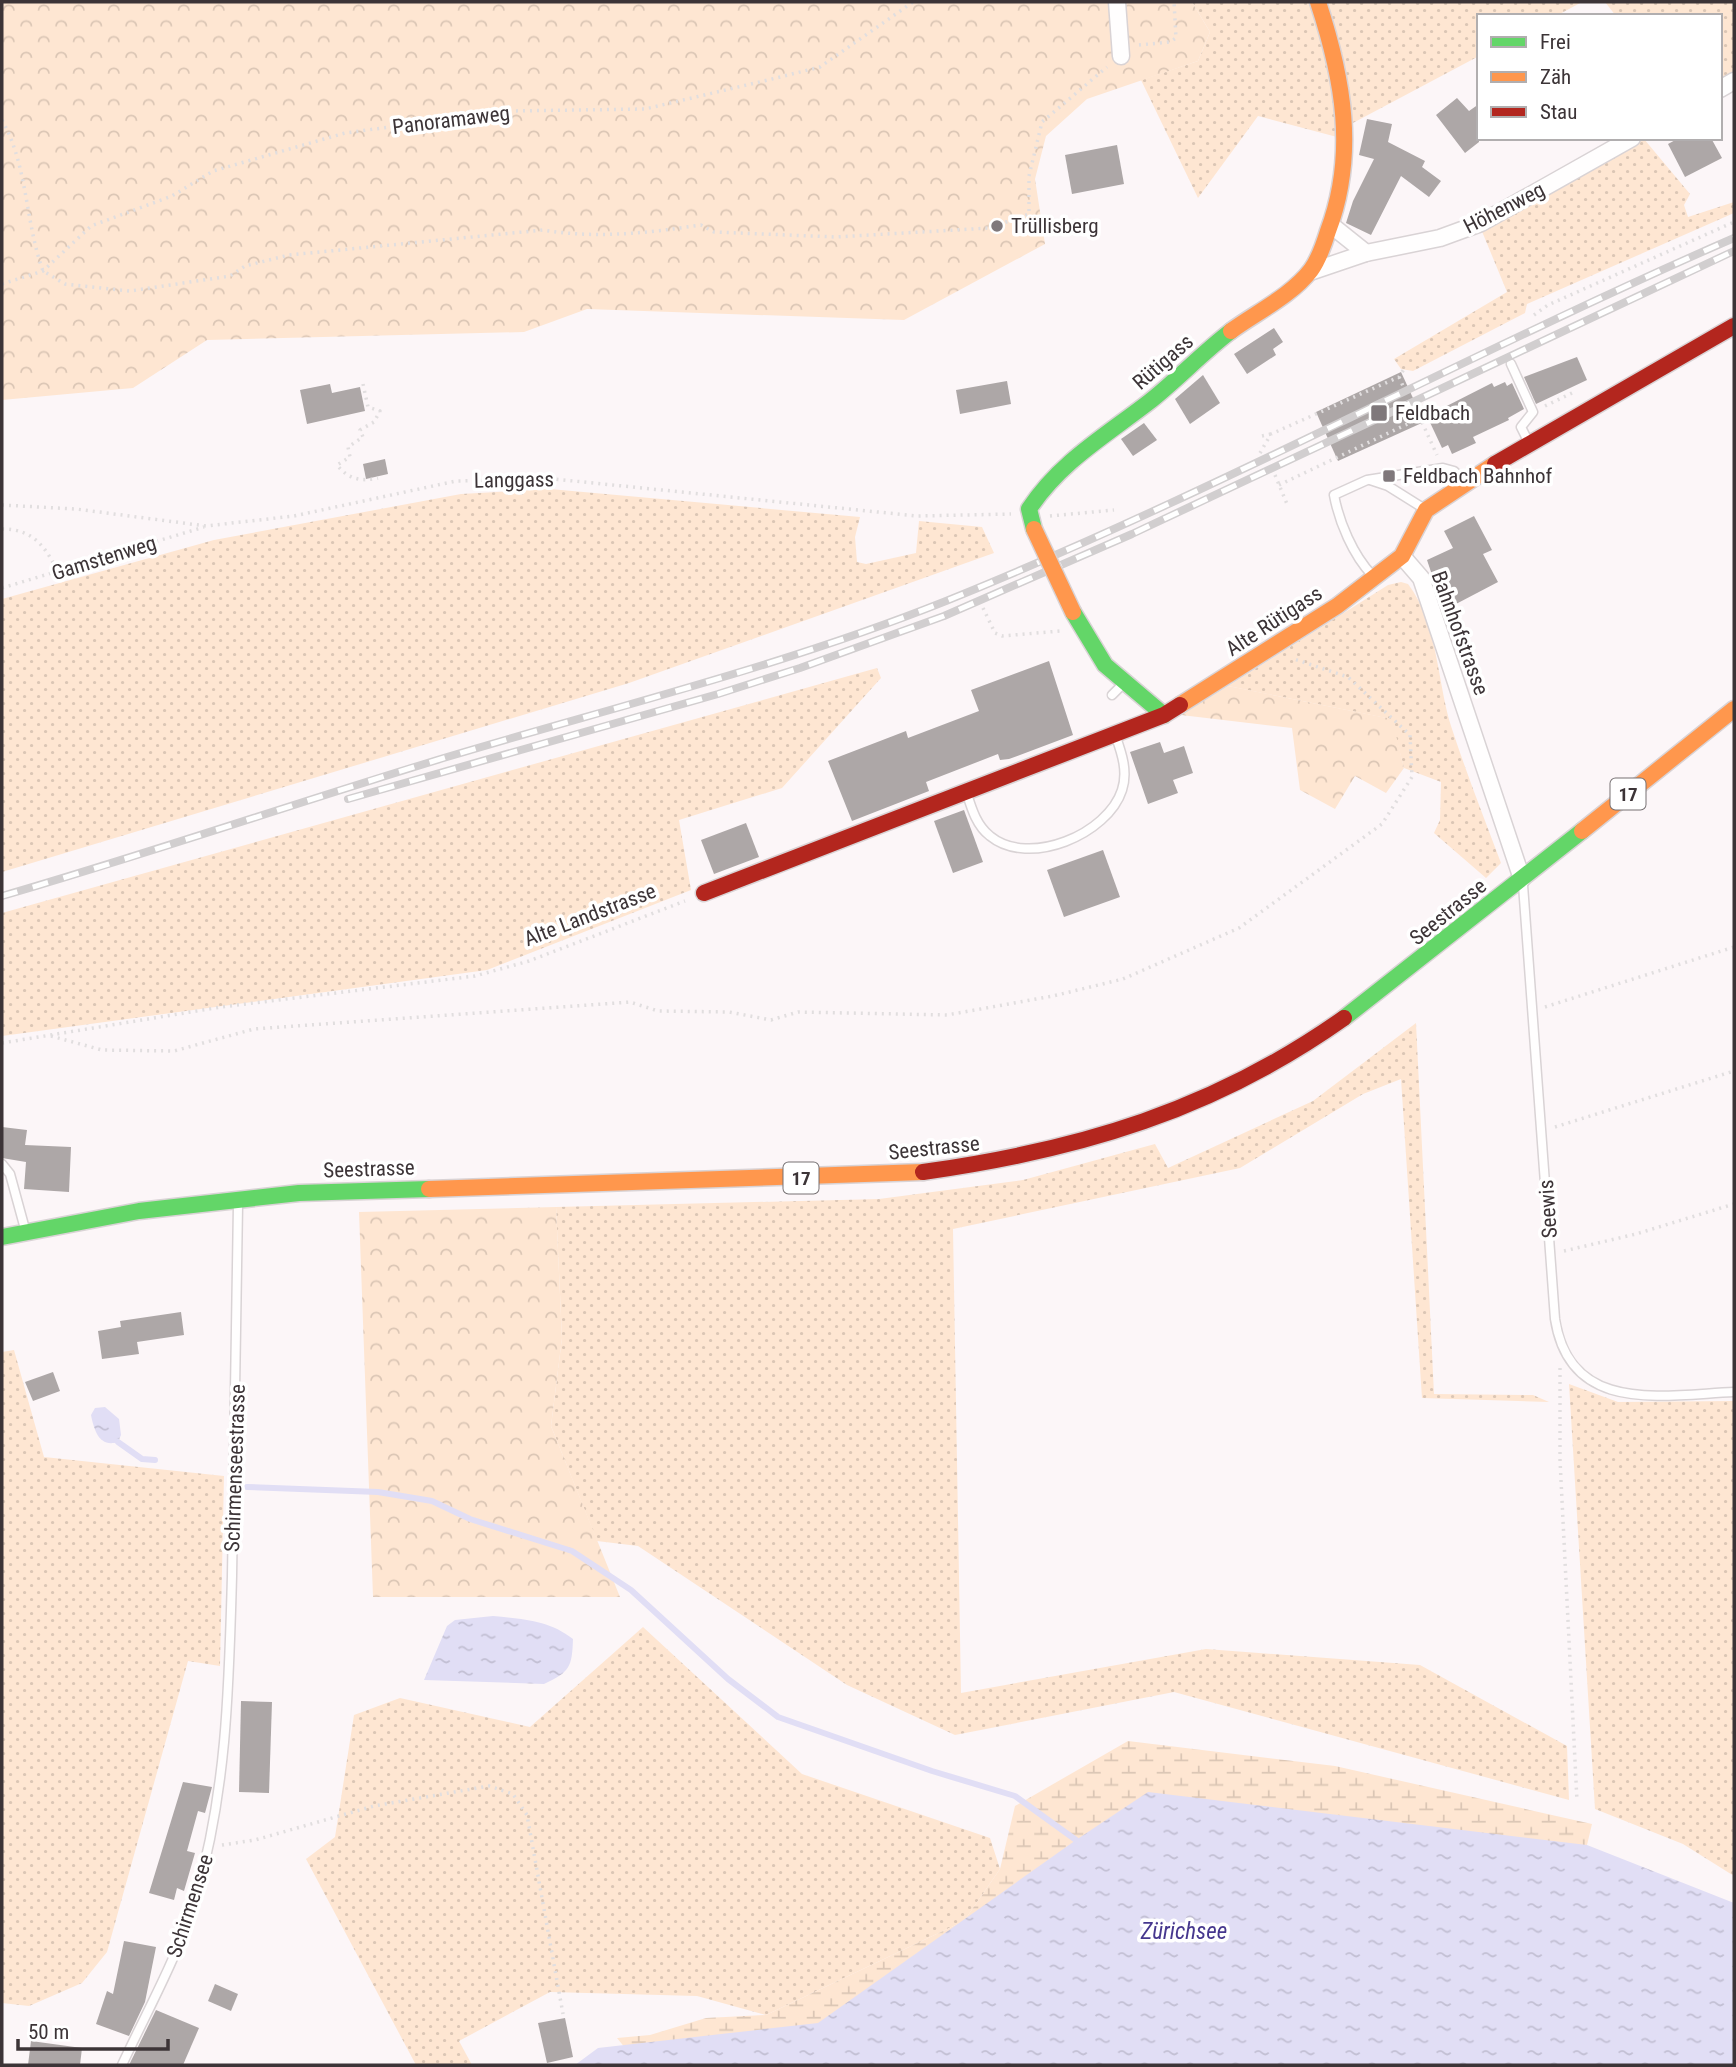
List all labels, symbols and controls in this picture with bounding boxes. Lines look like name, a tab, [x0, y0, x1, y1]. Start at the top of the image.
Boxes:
legend	[1477, 14, 1722, 140]
text: Frei	[1540, 30, 1571, 54]
text: Zäh	[1540, 65, 1571, 89]
text: Stau	[1540, 100, 1577, 124]
street label: Panoramaweg	[391, 101, 511, 139]
street label: Höhenweg	[1460, 177, 1548, 239]
place label: Trüllisberg	[1011, 214, 1099, 238]
marker: Trüllisberg	[989, 218, 1005, 234]
street label: Rütigass	[1128, 329, 1198, 395]
place label: Feldbach	[1395, 401, 1470, 425]
marker: Feldbach	[1369, 403, 1389, 423]
place label: Feldbach Bahnhof	[1403, 464, 1553, 488]
street label: Langgass	[474, 467, 554, 493]
marker: Feldbach Bahnhof	[1381, 468, 1397, 484]
street label: Gamstenweg	[49, 531, 159, 585]
street label: Bahnhofstrasse	[1426, 568, 1494, 698]
street label: Alte Rütigass	[1221, 581, 1327, 661]
road number: 17	[1610, 778, 1646, 810]
street label: Seestrasse	[1405, 874, 1491, 950]
street label: Alte Landstrasse	[521, 879, 659, 951]
street label: Seestrasse	[887, 1131, 981, 1165]
street label: Seestrasse	[323, 1155, 415, 1183]
road number: 17	[784, 1162, 818, 1194]
street label: Seewis	[1534, 1179, 1562, 1239]
street label: Schirmenseestrasse	[220, 1384, 250, 1552]
street label: Schirmensee	[162, 1851, 218, 1961]
water label: Zürichsee	[1140, 1918, 1227, 1945]
scale bar	[18, 2008, 168, 2052]
text: 50 m	[28, 2020, 69, 2044]

